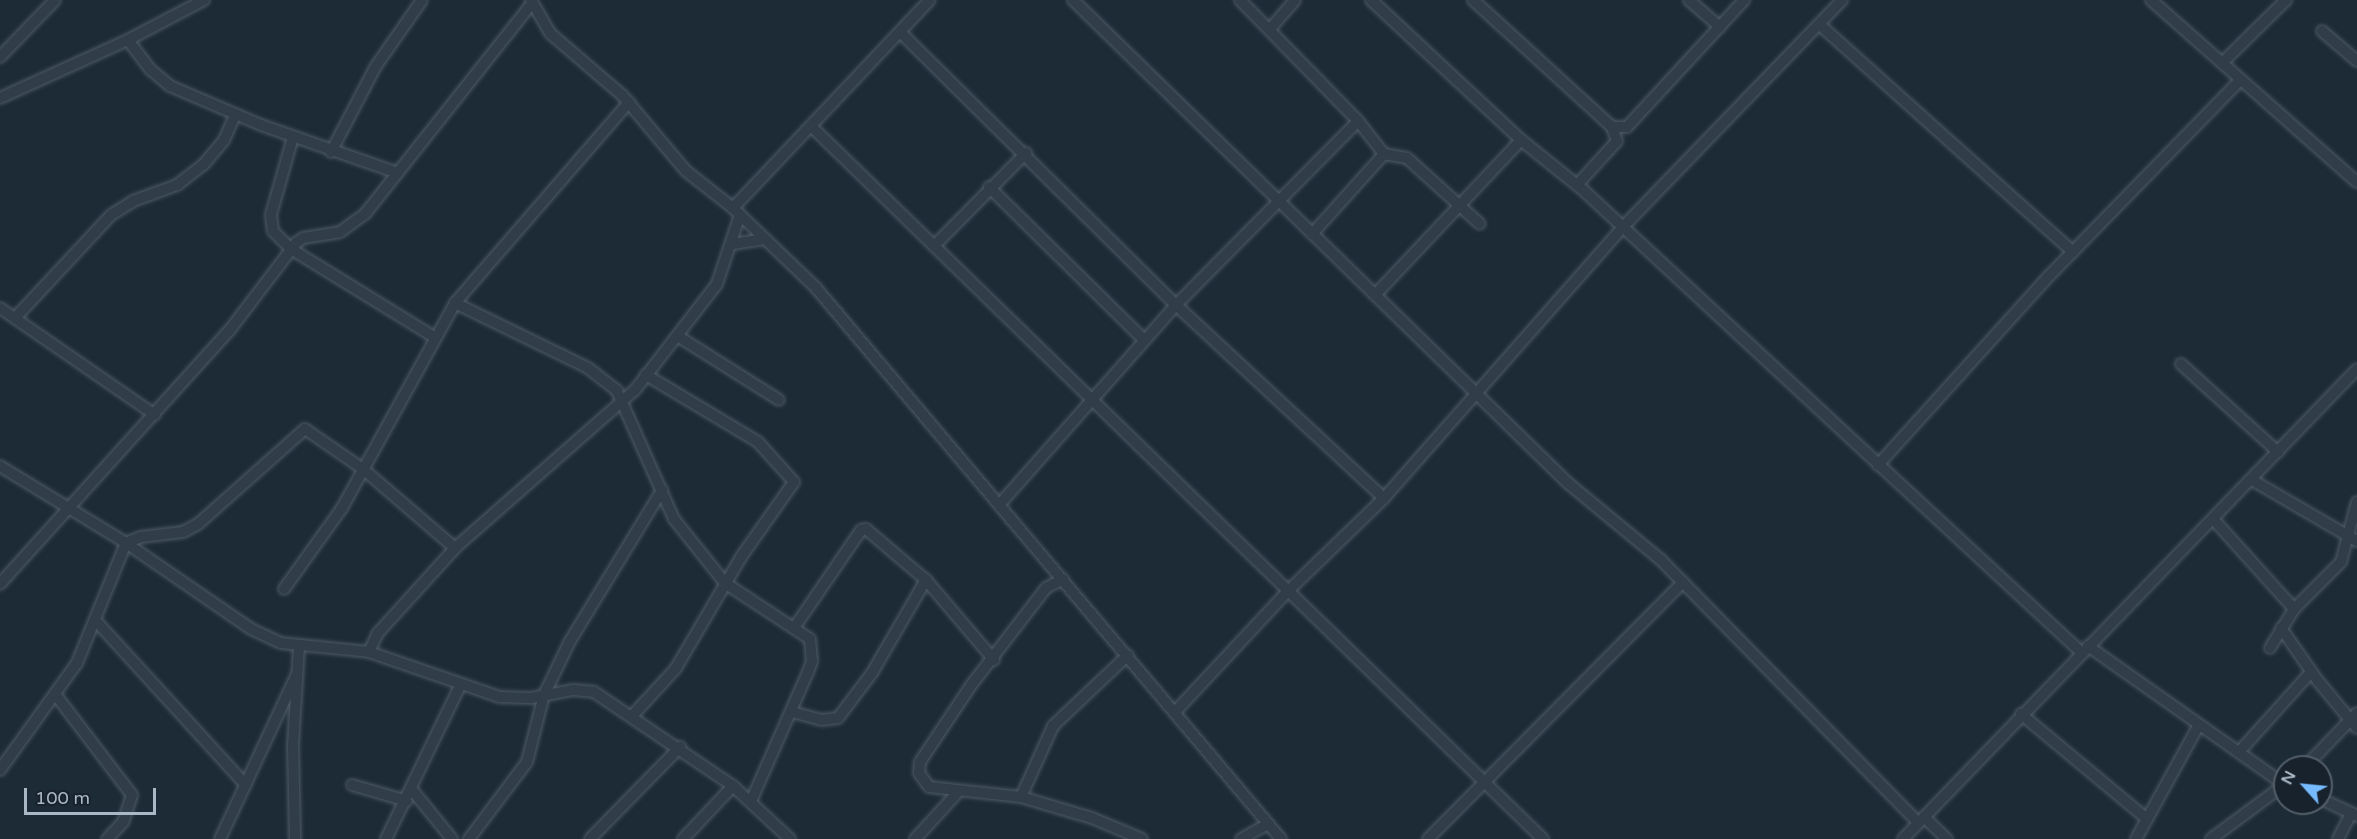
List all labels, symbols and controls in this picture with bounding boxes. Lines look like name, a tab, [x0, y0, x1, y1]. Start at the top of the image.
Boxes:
north arrow	[2273, 755, 2333, 815]
text: N	[2277, 767, 2301, 788]
scale bar	[27, 776, 159, 814]
text: 100 m	[35, 787, 90, 809]

